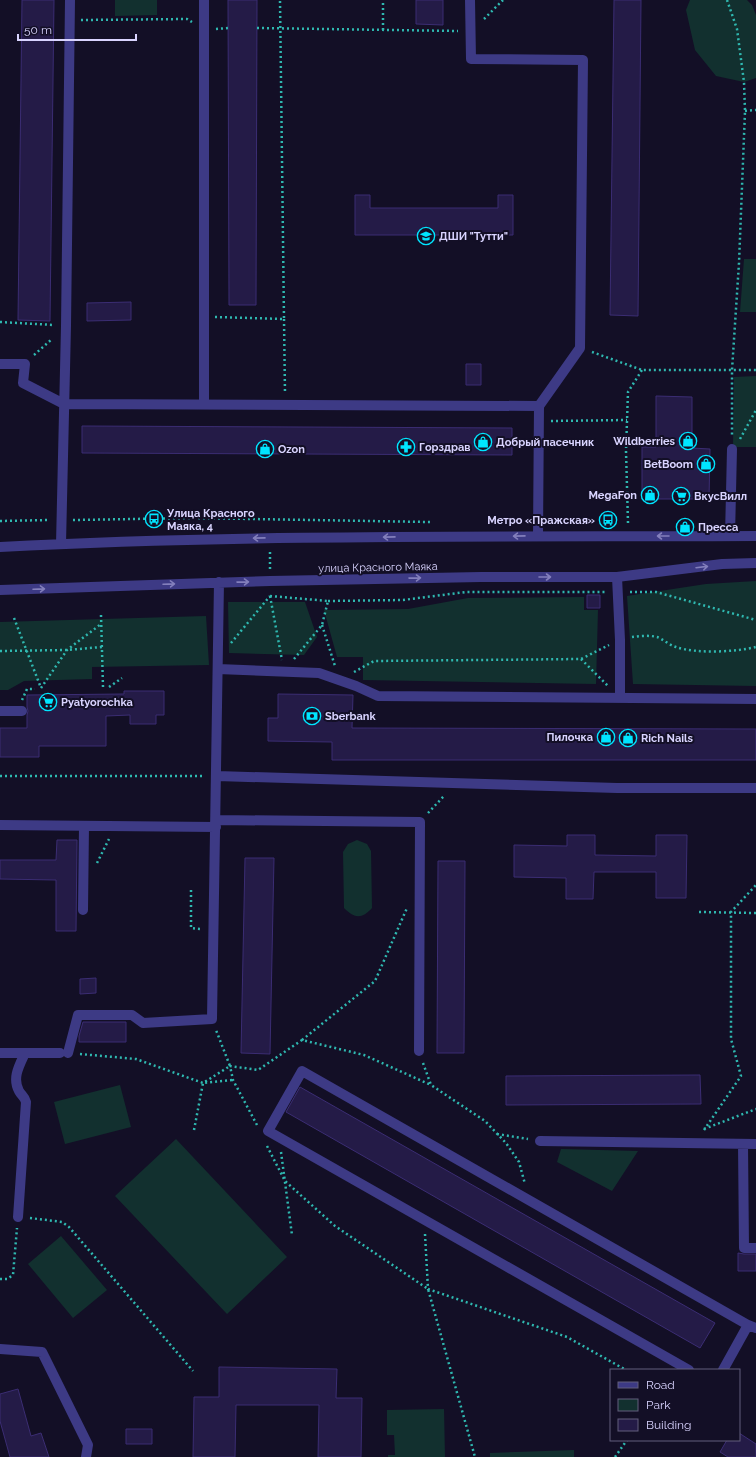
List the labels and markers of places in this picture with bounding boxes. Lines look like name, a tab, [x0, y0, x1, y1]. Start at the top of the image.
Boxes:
school or university icon: ДШИ "Тутти"	[416, 226, 436, 246]
place label: ДШИ "Тутти"	[439, 230, 508, 243]
shop icon: Wildberries	[678, 431, 698, 451]
shop icon: Добрый пасечник	[473, 432, 493, 452]
place label: Wildberries	[613, 435, 676, 448]
place label: Добрый пасечник	[496, 436, 595, 449]
pharmacy icon: Горздрав	[396, 437, 416, 457]
shop icon: Ozon	[255, 439, 275, 459]
place label: Горздрав	[419, 441, 470, 454]
place label: Ozon	[278, 443, 305, 456]
shop icon: BetBoom	[696, 454, 716, 474]
place label: BetBoom	[644, 458, 693, 471]
shop icon: MegaFon	[640, 485, 660, 505]
supermarket icon: ВкусВилл	[671, 486, 691, 506]
place label: MegaFon	[588, 489, 637, 502]
place label: ВкусВилл	[694, 490, 747, 503]
place label: Улица Красного Маяка, 4	[166, 507, 255, 533]
bus stop icon: Улица Красного Маяка, 4	[144, 509, 164, 529]
bus stop icon: Метро «Пражская»	[598, 510, 618, 530]
place label: Метро «Пражская»	[487, 514, 595, 527]
shop icon: Пресса	[675, 517, 695, 537]
place label: Пресса	[698, 521, 738, 534]
supermarket icon: Pyatyorochka	[38, 692, 58, 712]
place label: Pyatyorochka	[61, 696, 133, 709]
bank icon: Sberbank	[302, 706, 322, 726]
place label: Sberbank	[325, 710, 376, 723]
shop icon: Пилочка	[596, 727, 616, 747]
shop icon: Rich Nails	[618, 728, 638, 748]
place label: Пилочка	[546, 731, 593, 744]
place label: Rich Nails	[641, 732, 693, 745]

